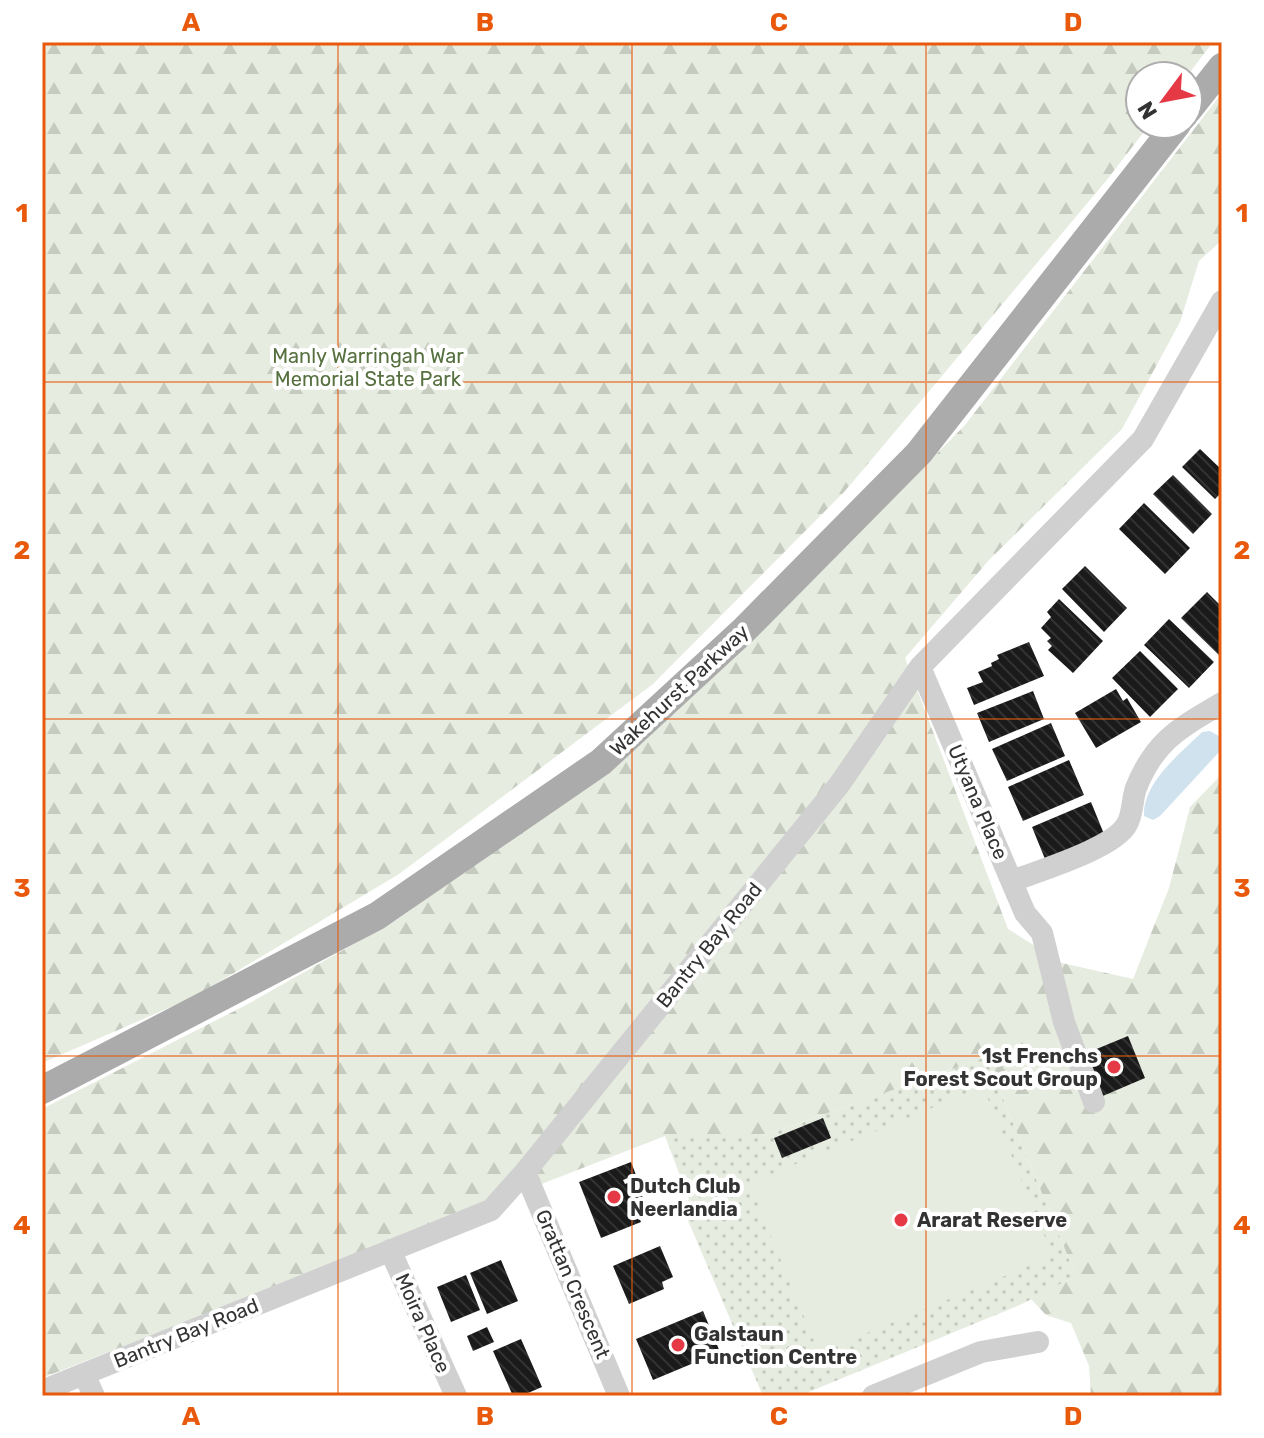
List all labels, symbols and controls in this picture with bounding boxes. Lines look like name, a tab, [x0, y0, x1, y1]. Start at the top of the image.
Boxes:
text: A	[182, 7, 201, 38]
text: B	[476, 7, 494, 38]
text: C	[770, 7, 788, 38]
text: D	[1064, 7, 1082, 38]
north arrow	[1124, 60, 1204, 140]
text: N	[1132, 96, 1163, 124]
text: 1	[16, 198, 28, 229]
text: 1	[1236, 198, 1248, 229]
park label: Manly Warringah War Memorial State Park	[272, 344, 464, 391]
text: 2	[14, 535, 30, 566]
text: 2	[1234, 535, 1250, 566]
street label: Wakehurst Parkway	[604, 619, 754, 761]
street label: Utyana Place	[943, 741, 1013, 863]
text: 3	[13, 873, 31, 904]
text: 3	[1233, 873, 1251, 904]
street label: Bantry Bay Road	[651, 878, 767, 1012]
place label: 1st Frenchs Forest Scout Group	[903, 1044, 1098, 1091]
marker: 1st Frenchs Forest Scout Group	[1105, 1058, 1123, 1076]
place label: Dutch Club Neerlandia	[630, 1174, 741, 1221]
marker: Dutch Club Neerlandia	[605, 1188, 623, 1206]
street label: Grattan Crescent	[531, 1206, 615, 1362]
place label: Ararat Reserve	[917, 1208, 1067, 1232]
text: 4	[13, 1210, 31, 1241]
text: 4	[1233, 1210, 1251, 1241]
marker: Ararat Reserve	[892, 1211, 910, 1229]
street label: Moira Place	[390, 1269, 456, 1377]
street label: Bantry Bay Road	[110, 1293, 262, 1373]
place label: Galstaun Function Centre	[694, 1322, 857, 1369]
marker: Galstaun Function Centre	[669, 1336, 687, 1354]
text: A	[182, 1401, 201, 1432]
text: B	[476, 1401, 494, 1432]
text: C	[770, 1401, 788, 1432]
text: D	[1064, 1401, 1082, 1432]

